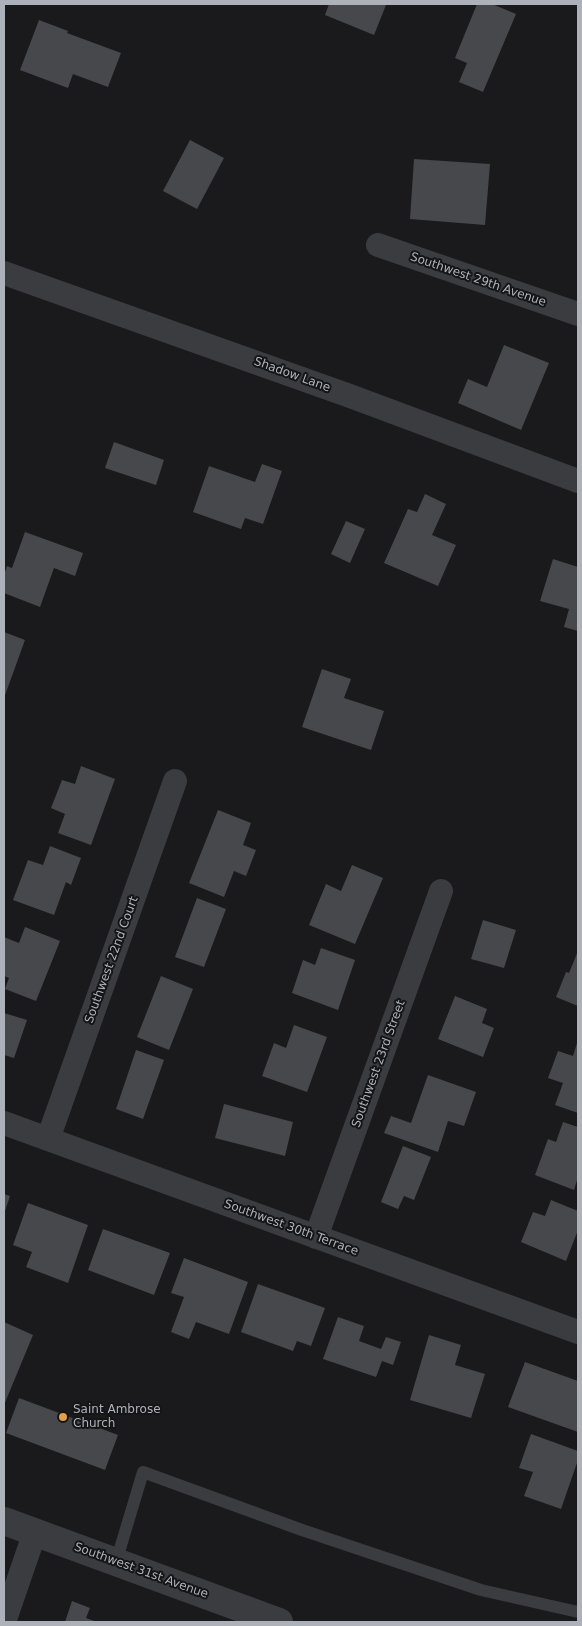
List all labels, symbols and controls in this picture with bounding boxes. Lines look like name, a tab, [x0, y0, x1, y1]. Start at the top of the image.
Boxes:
street label: Southwest 29th Avenue	[408, 250, 548, 310]
street label: Shadow Lane	[252, 355, 332, 395]
street label: Southwest 22nd Court	[82, 895, 142, 1025]
street label: Southwest 23rd Street	[349, 998, 409, 1130]
street label: Southwest 30th Terrace	[222, 1197, 360, 1259]
place label: Saint Ambrose Church	[73, 1403, 161, 1431]
marker: Saint Ambrose Church	[57, 1411, 69, 1423]
street label: Southwest 31st Avenue	[72, 1540, 210, 1602]

